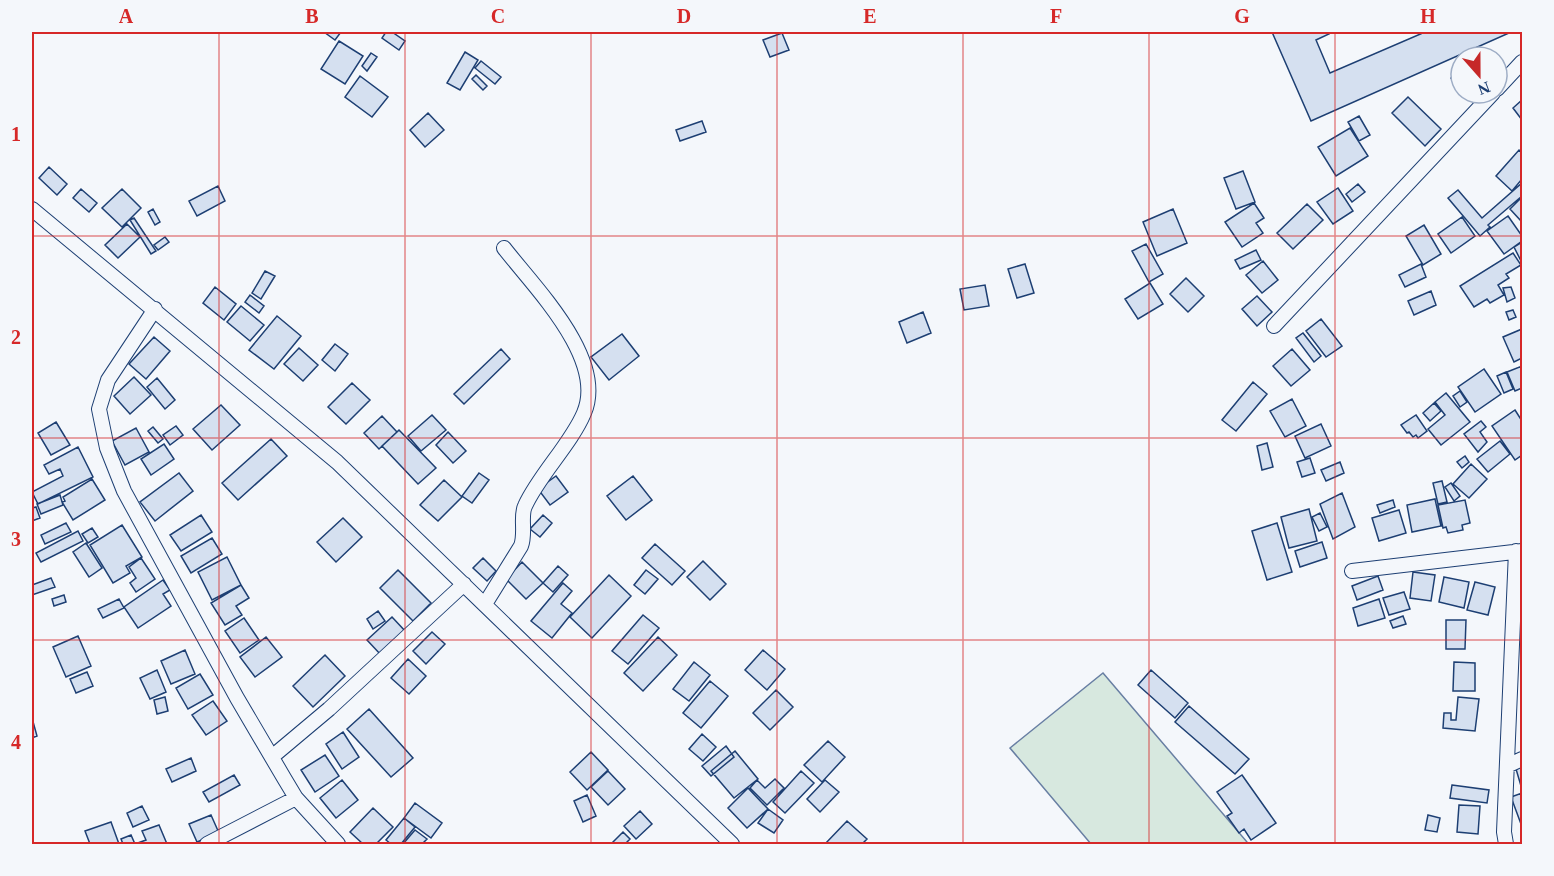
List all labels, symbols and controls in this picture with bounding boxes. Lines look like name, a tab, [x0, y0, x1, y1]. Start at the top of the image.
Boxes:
text: A	[119, 5, 134, 27]
text: B	[305, 5, 319, 27]
text: C	[491, 5, 505, 27]
text: D	[677, 5, 691, 27]
text: E	[863, 5, 877, 27]
text: F	[1050, 5, 1062, 27]
text: G	[1234, 5, 1250, 27]
text: H	[1420, 5, 1436, 27]
north arrow	[1449, 45, 1509, 105]
text: N	[1475, 79, 1493, 99]
text: 1	[11, 123, 21, 145]
text: 2	[11, 326, 21, 348]
text: 3	[11, 528, 21, 550]
text: 4	[11, 731, 21, 753]

